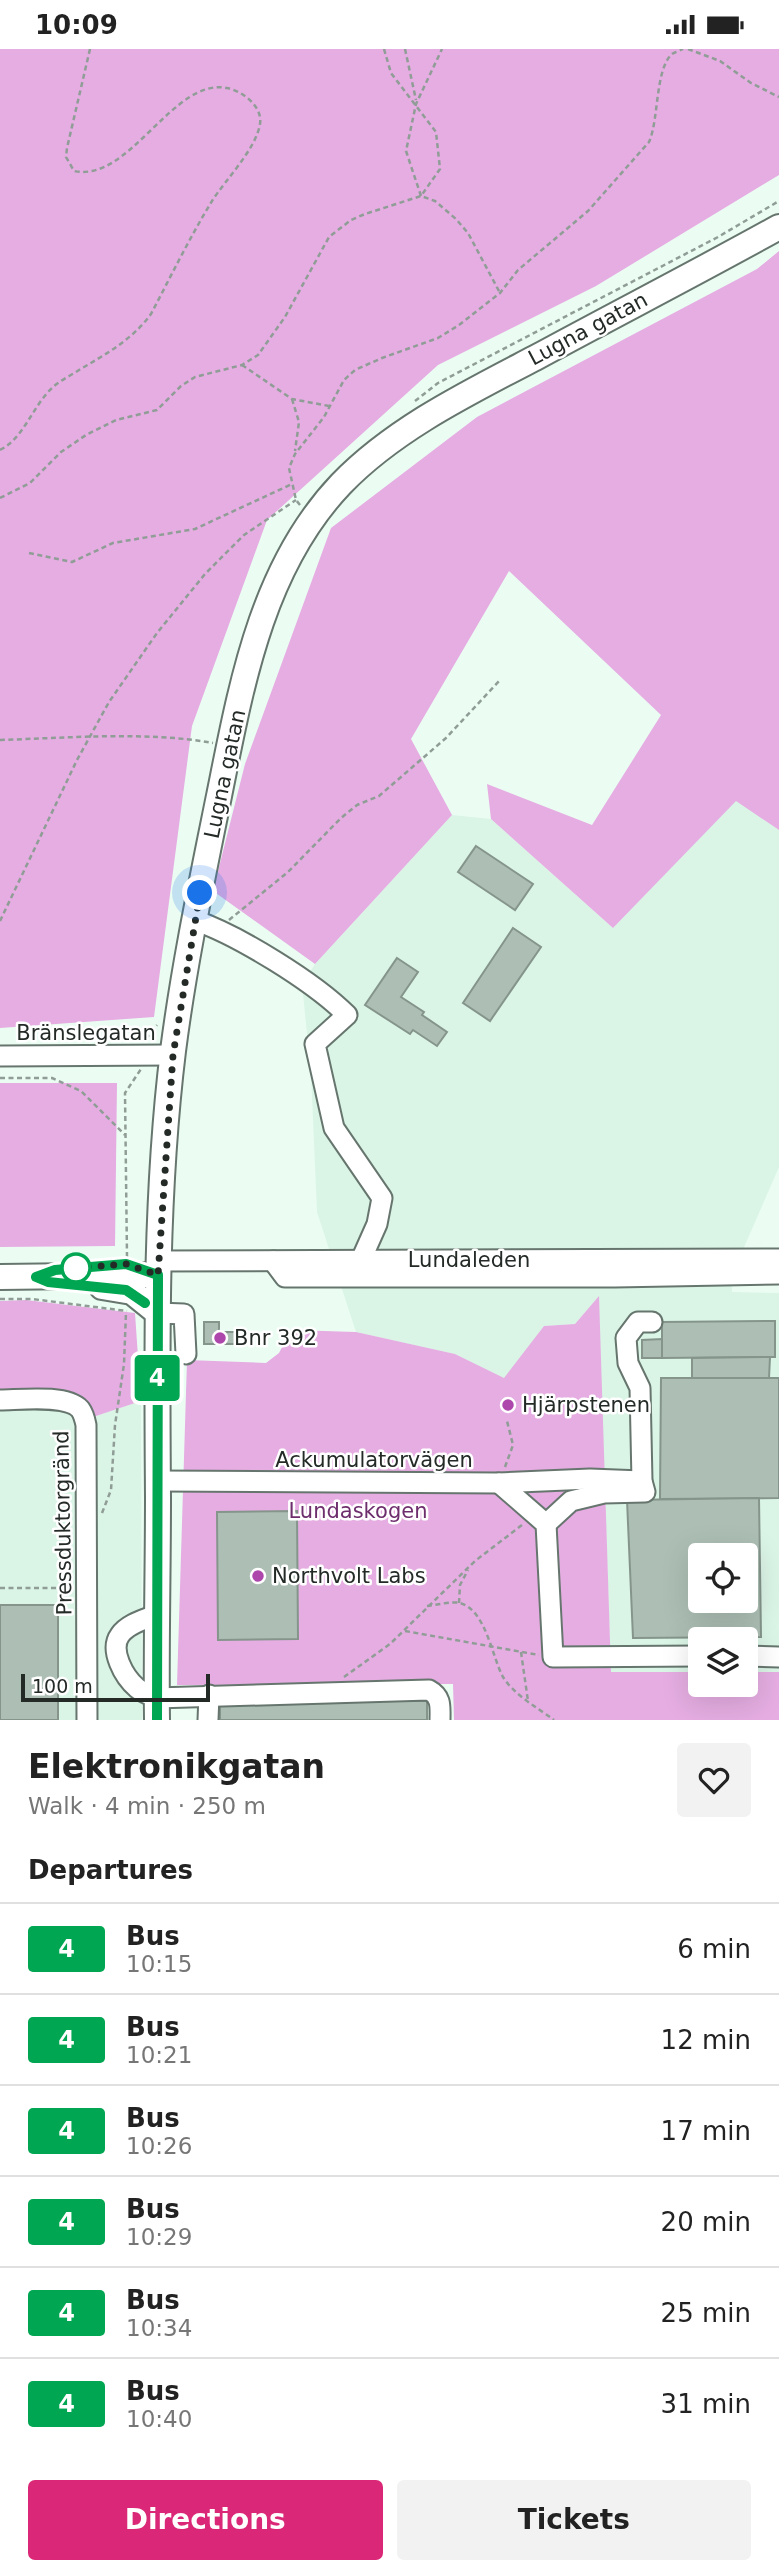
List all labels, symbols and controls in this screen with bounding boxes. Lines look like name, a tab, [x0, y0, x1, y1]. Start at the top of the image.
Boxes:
text: 10:09	[35, 10, 118, 40]
street label: Lugna gatan	[524, 288, 652, 370]
street label: Lugna gatan	[200, 707, 250, 841]
your location	[182, 875, 217, 910]
street label: Bränslegatan	[16, 1021, 156, 1045]
street label: Lundaleden	[408, 1248, 530, 1272]
unlabelled marker	[61, 1253, 91, 1283]
place label: Bnr 392	[234, 1326, 317, 1350]
marker: Bnr 392	[212, 1330, 228, 1346]
line badge: 4	[134, 1355, 180, 1401]
text: 4	[149, 1364, 165, 1392]
place label: Hjärpstenen	[522, 1393, 650, 1417]
marker: Hjärpstenen	[500, 1397, 516, 1413]
street label: Pressduktorgränd	[49, 1430, 77, 1616]
street label: Ackumulatorvägen	[275, 1448, 473, 1472]
park label: Lundaskogen	[289, 1499, 427, 1523]
map controls	[688, 1543, 758, 1697]
button: locate	[688, 1543, 758, 1613]
place label: Northvolt Labs	[272, 1564, 426, 1588]
marker: Northvolt Labs	[250, 1568, 266, 1584]
button: layers	[688, 1627, 758, 1697]
scale bar	[21, 1671, 210, 1703]
text: 100 m	[32, 1675, 93, 1697]
button: heart	[677, 1743, 751, 1817]
text: Elektronikgatan	[28, 1747, 325, 1786]
text: Walk · 4 min · 250 m	[28, 1793, 266, 1819]
text: Departures	[28, 1855, 193, 1885]
text: Bus	[126, 1921, 180, 1951]
text: 6 min	[677, 1934, 751, 1964]
text: 4	[58, 1935, 75, 1963]
text: 10:15	[126, 1951, 192, 1977]
text: Bus	[126, 2012, 180, 2042]
text: 12 min	[661, 2025, 751, 2055]
text: 4	[58, 2026, 75, 2054]
text: 10:21	[126, 2042, 192, 2068]
text: Bus	[126, 2103, 180, 2133]
text: 17 min	[661, 2116, 751, 2146]
text: 4	[58, 2117, 75, 2145]
text: 10:26	[126, 2133, 192, 2159]
text: Bus	[126, 2194, 180, 2224]
text: 20 min	[661, 2207, 751, 2237]
text: 4	[58, 2208, 75, 2236]
text: 10:29	[126, 2224, 192, 2250]
text: Bus	[126, 2285, 180, 2315]
text: 25 min	[661, 2298, 751, 2328]
text: 4	[58, 2299, 75, 2327]
text: 10:34	[126, 2315, 192, 2341]
text: Bus	[126, 2376, 180, 2406]
text: 31 min	[661, 2389, 751, 2419]
text: 4	[58, 2390, 75, 2418]
text: 10:40	[126, 2406, 192, 2432]
button: Directions	[28, 2480, 383, 2560]
button: Tickets	[397, 2480, 751, 2560]

